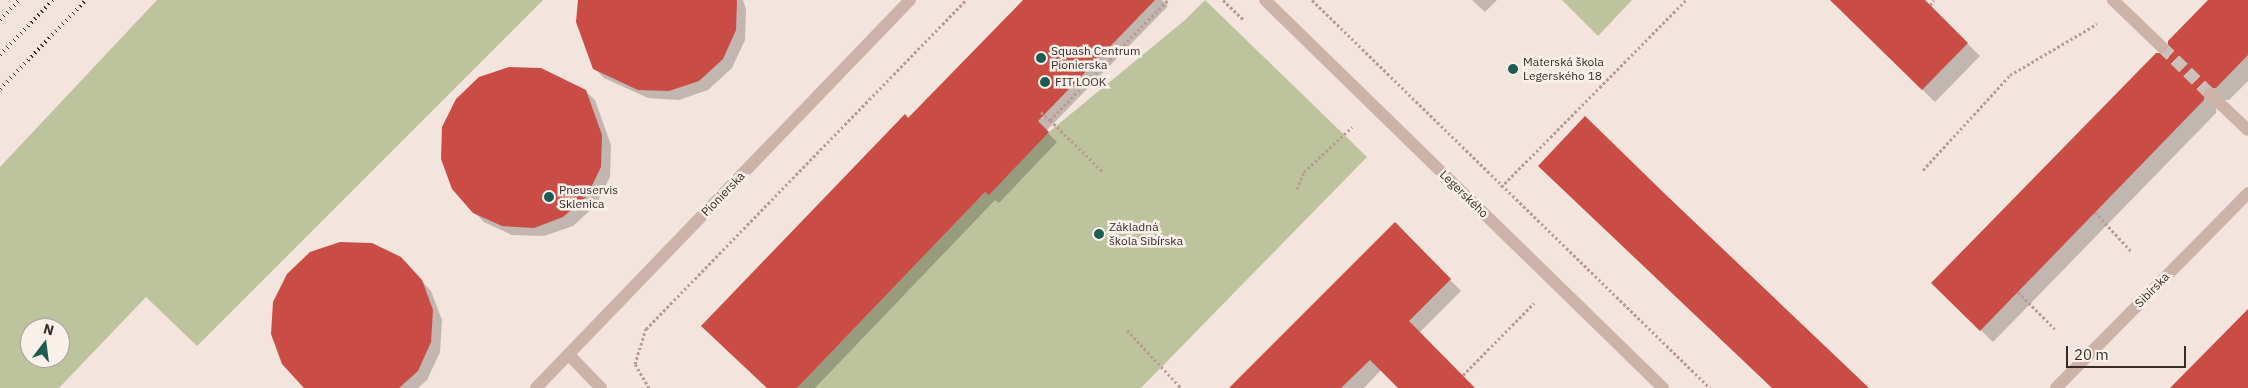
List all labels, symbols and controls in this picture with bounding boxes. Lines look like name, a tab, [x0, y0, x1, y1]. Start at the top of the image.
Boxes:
place label: Squash Centrum Pionierska	[1051, 44, 1140, 72]
marker: Squash Centrum Pionierska	[1035, 52, 1047, 64]
place label: Materská škola Legerského 18	[1523, 55, 1604, 83]
marker: Materská škola Legerského 18	[1507, 63, 1519, 75]
place label: FIT LOOK	[1055, 75, 1106, 89]
marker: FIT LOOK	[1039, 76, 1051, 88]
street label: Legerského	[1437, 167, 1491, 221]
street label: Pionierska	[698, 169, 748, 219]
place label: Pneuservis Sklenica	[559, 183, 618, 211]
marker: Pneuservis Sklenica	[543, 191, 555, 203]
place label: Základná škola Sibírska	[1109, 220, 1183, 248]
marker: Základná škola Sibírska	[1093, 228, 1105, 240]
street label: Sibírska	[2132, 270, 2172, 310]
north arrow	[20, 318, 70, 368]
text: N	[41, 319, 56, 339]
scale bar	[2068, 336, 2188, 368]
text: 20 m	[2074, 345, 2109, 364]

